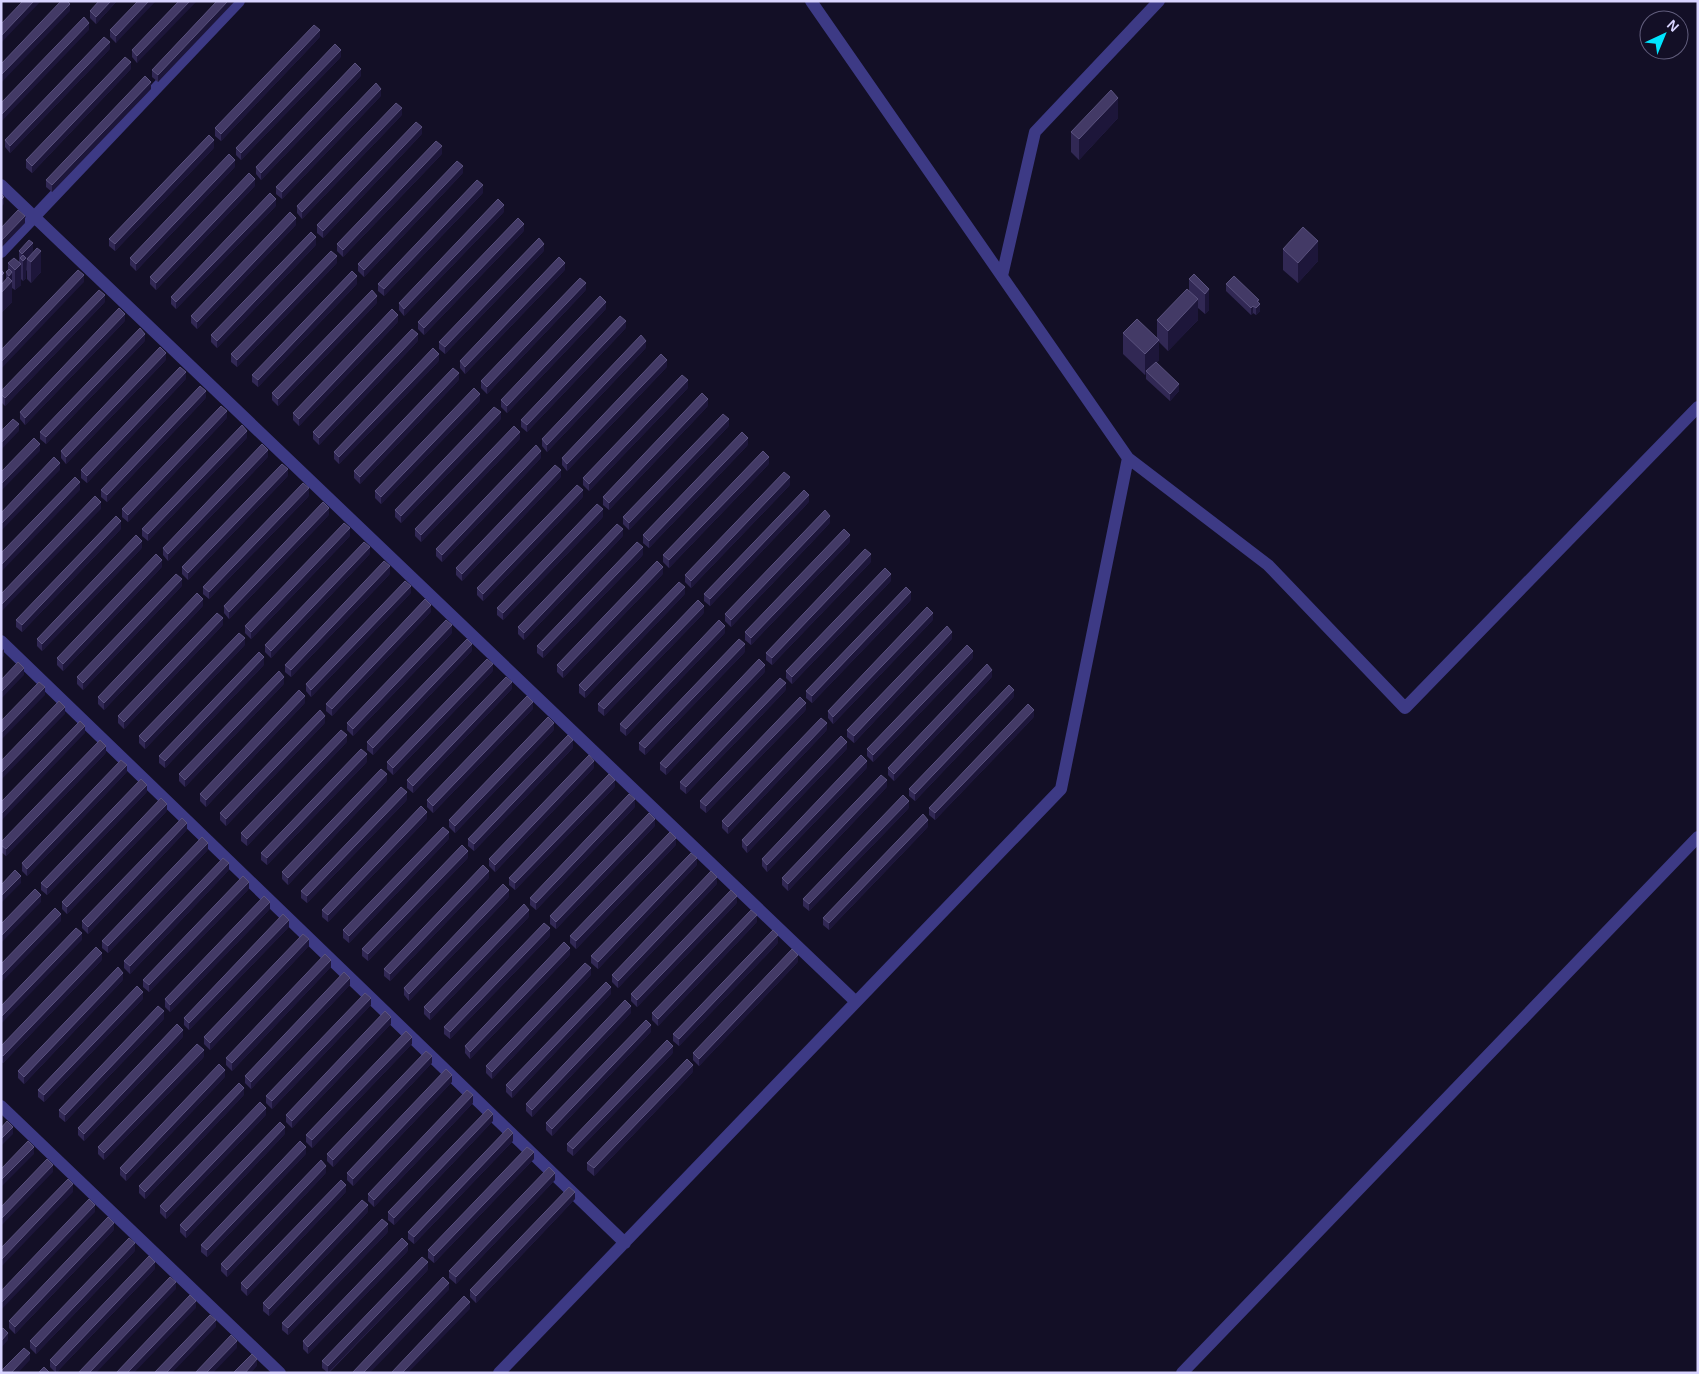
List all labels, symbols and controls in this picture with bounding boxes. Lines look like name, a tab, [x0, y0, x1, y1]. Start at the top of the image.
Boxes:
north arrow	[1639, 10, 1689, 60]
text: N	[1664, 16, 1682, 35]

